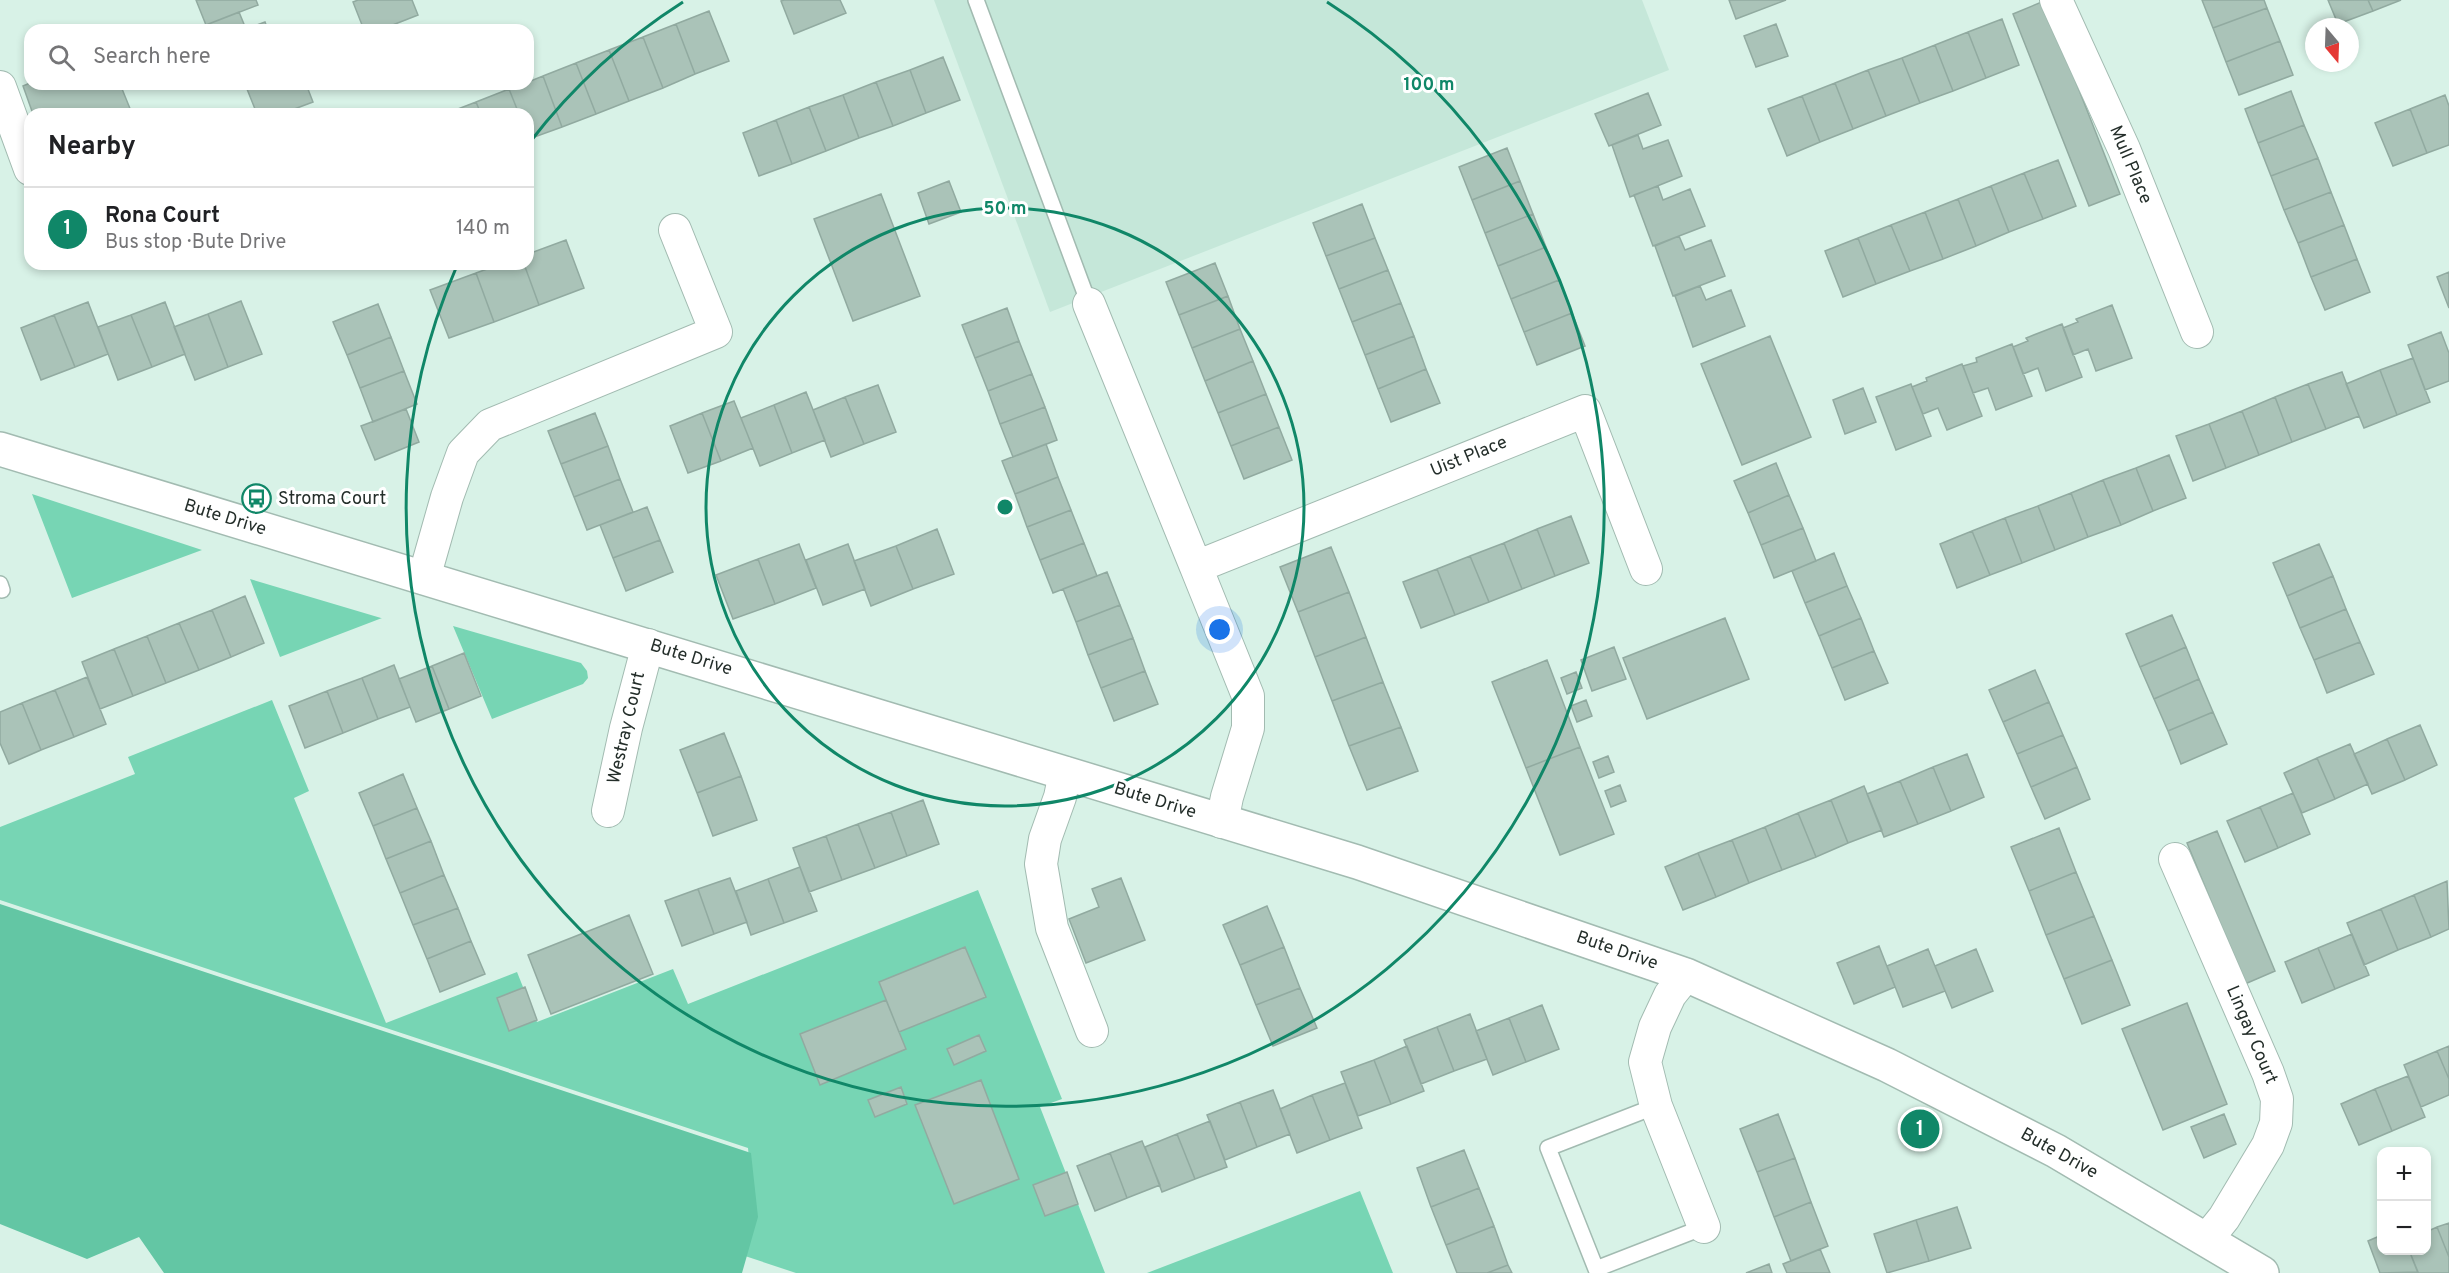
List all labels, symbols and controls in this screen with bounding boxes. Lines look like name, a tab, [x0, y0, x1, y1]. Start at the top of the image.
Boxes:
north arrow	[2305, 18, 2359, 72]
search box	[24, 24, 534, 90]
icon: search	[45, 41, 78, 74]
text: Search here	[93, 44, 211, 71]
text: 100 m	[1403, 74, 1455, 97]
street label: Mull Place	[2103, 122, 2157, 208]
text: Nearby	[48, 131, 136, 164]
text: 50 m	[983, 198, 1027, 221]
text: Rona Court	[105, 203, 220, 230]
text: 1	[64, 216, 72, 242]
text: 140 m	[456, 216, 510, 242]
text: Bus stop · Bute Drive	[105, 230, 286, 256]
street label: Uist Place	[1427, 431, 1511, 483]
bus stop icon: Stroma Court	[241, 483, 273, 515]
place label: Stroma Court	[278, 488, 386, 511]
street label: Bute Drive	[181, 495, 269, 541]
centre of rings	[995, 497, 1015, 517]
your location	[1205, 615, 1234, 644]
street label: Bute Drive	[647, 635, 735, 681]
street label: Westray Court	[603, 670, 651, 786]
street label: Bute Drive	[1111, 778, 1199, 824]
street label: Bute Drive	[1573, 926, 1661, 976]
street label: Lingay Court	[2220, 982, 2282, 1088]
pin: 1	[1900, 1106, 1940, 1152]
street label: Bute Drive	[2016, 1123, 2102, 1185]
map controls	[2377, 1147, 2431, 1255]
button: +	[2377, 1147, 2431, 1201]
button: −	[2377, 1201, 2431, 1255]

